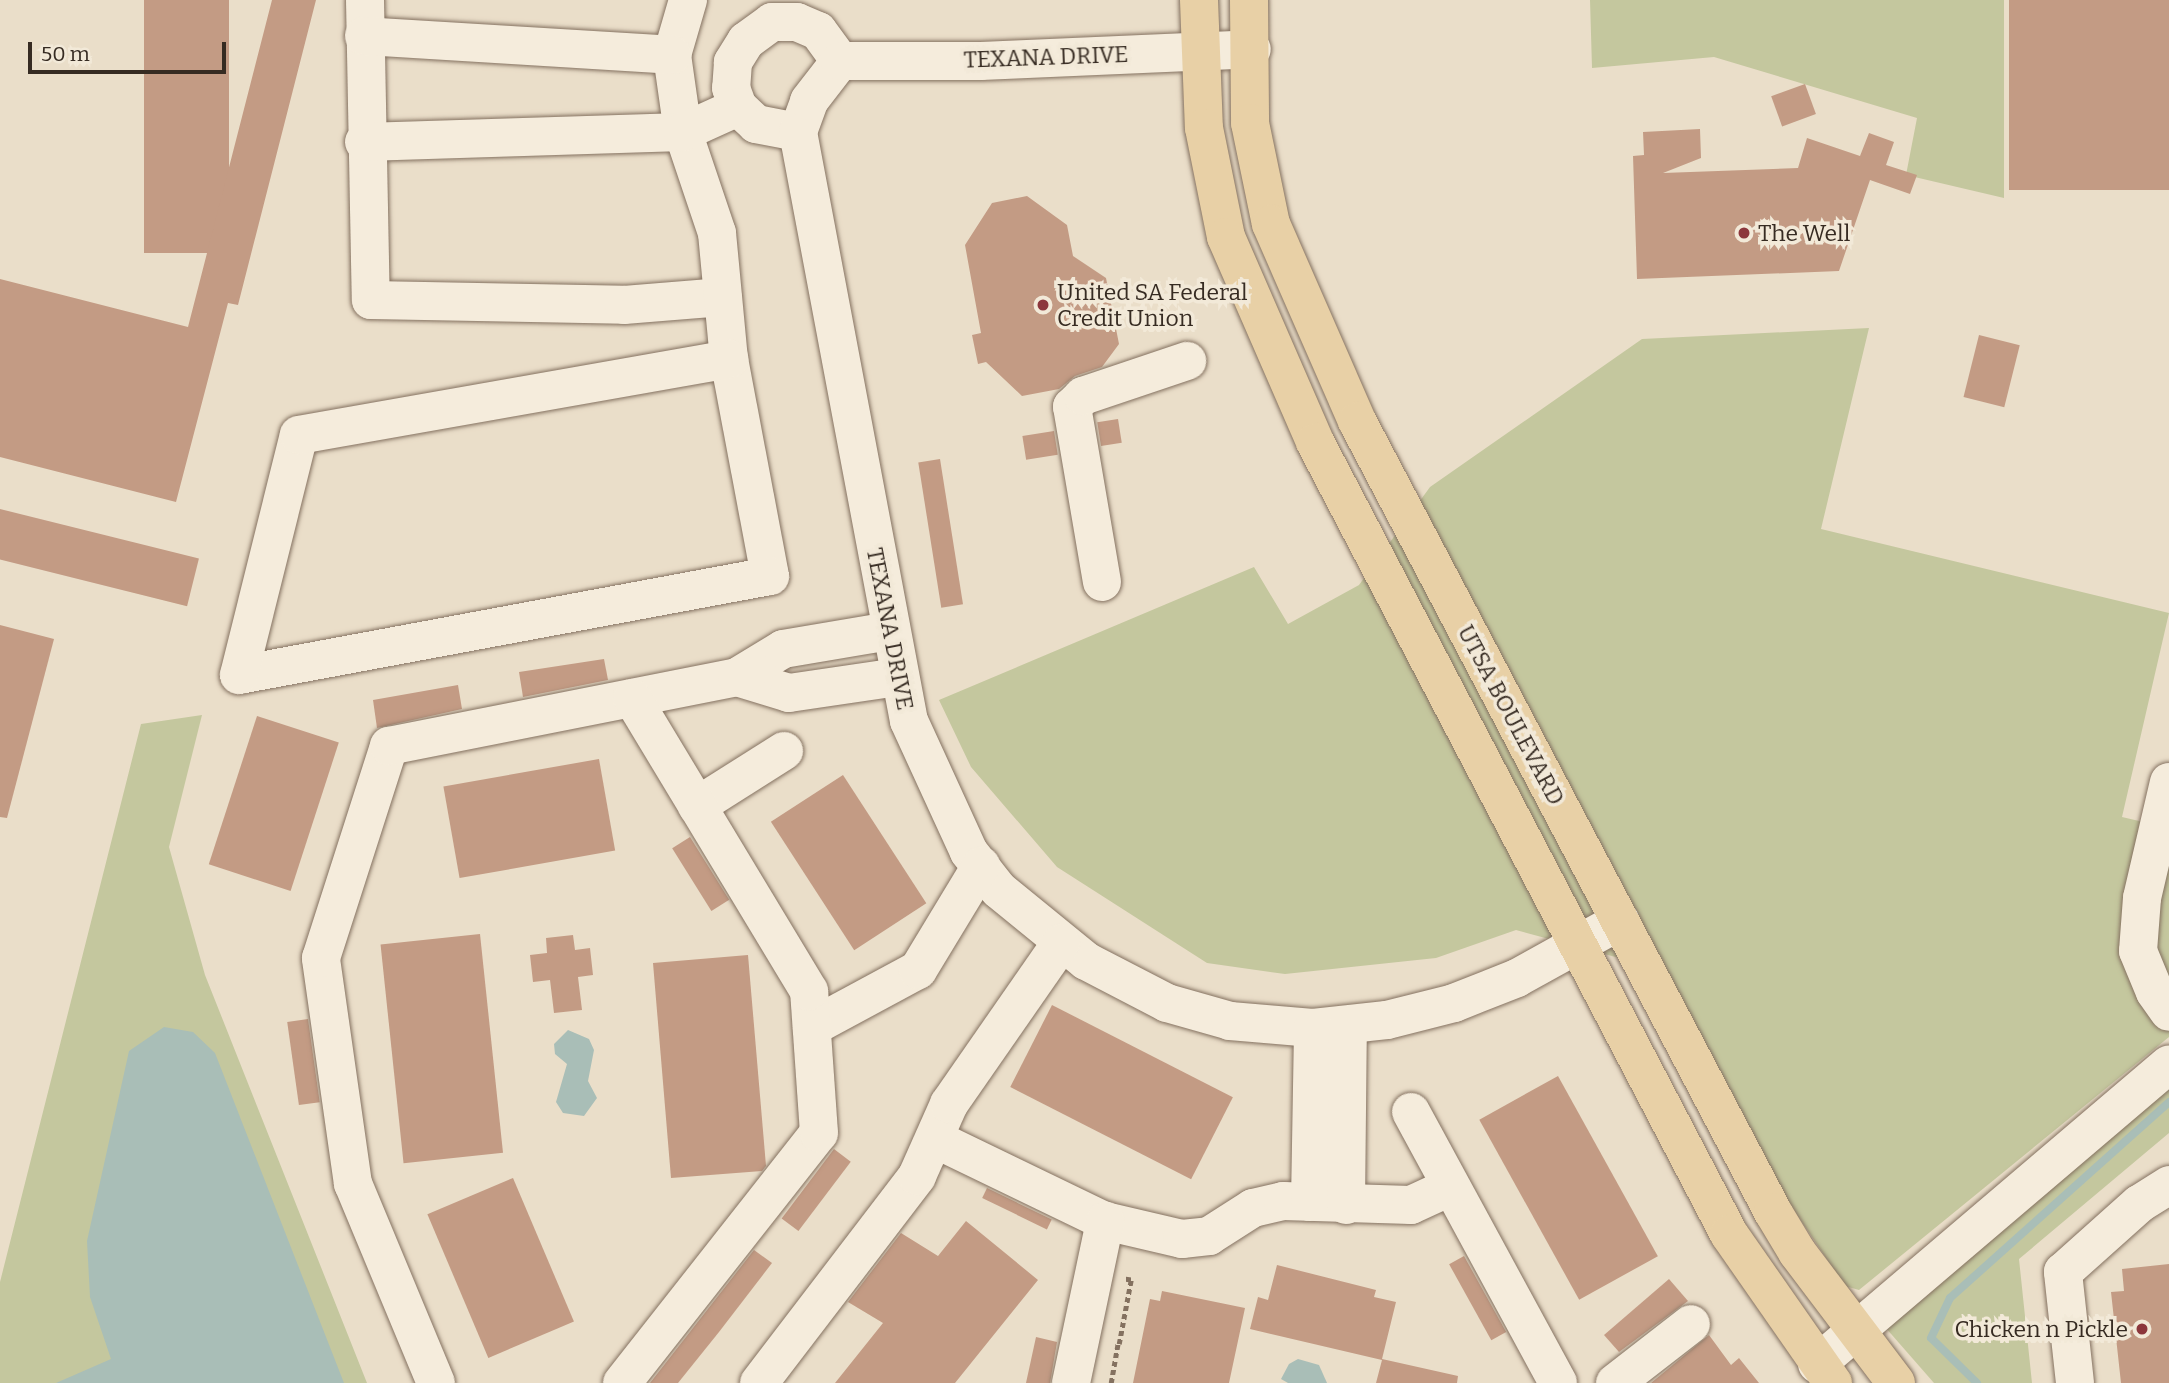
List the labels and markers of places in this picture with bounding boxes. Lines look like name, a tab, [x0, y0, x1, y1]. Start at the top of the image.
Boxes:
place label: The Well	[1758, 219, 1850, 247]
marker: The Well	[1736, 225, 1752, 241]
place label: United SA Federal Credit Union	[1057, 278, 1248, 332]
marker: United SA Federal Credit Union	[1035, 297, 1051, 313]
place label: Chicken n Pickle	[1955, 1315, 2128, 1343]
marker: Chicken n Pickle	[2134, 1321, 2150, 1337]

